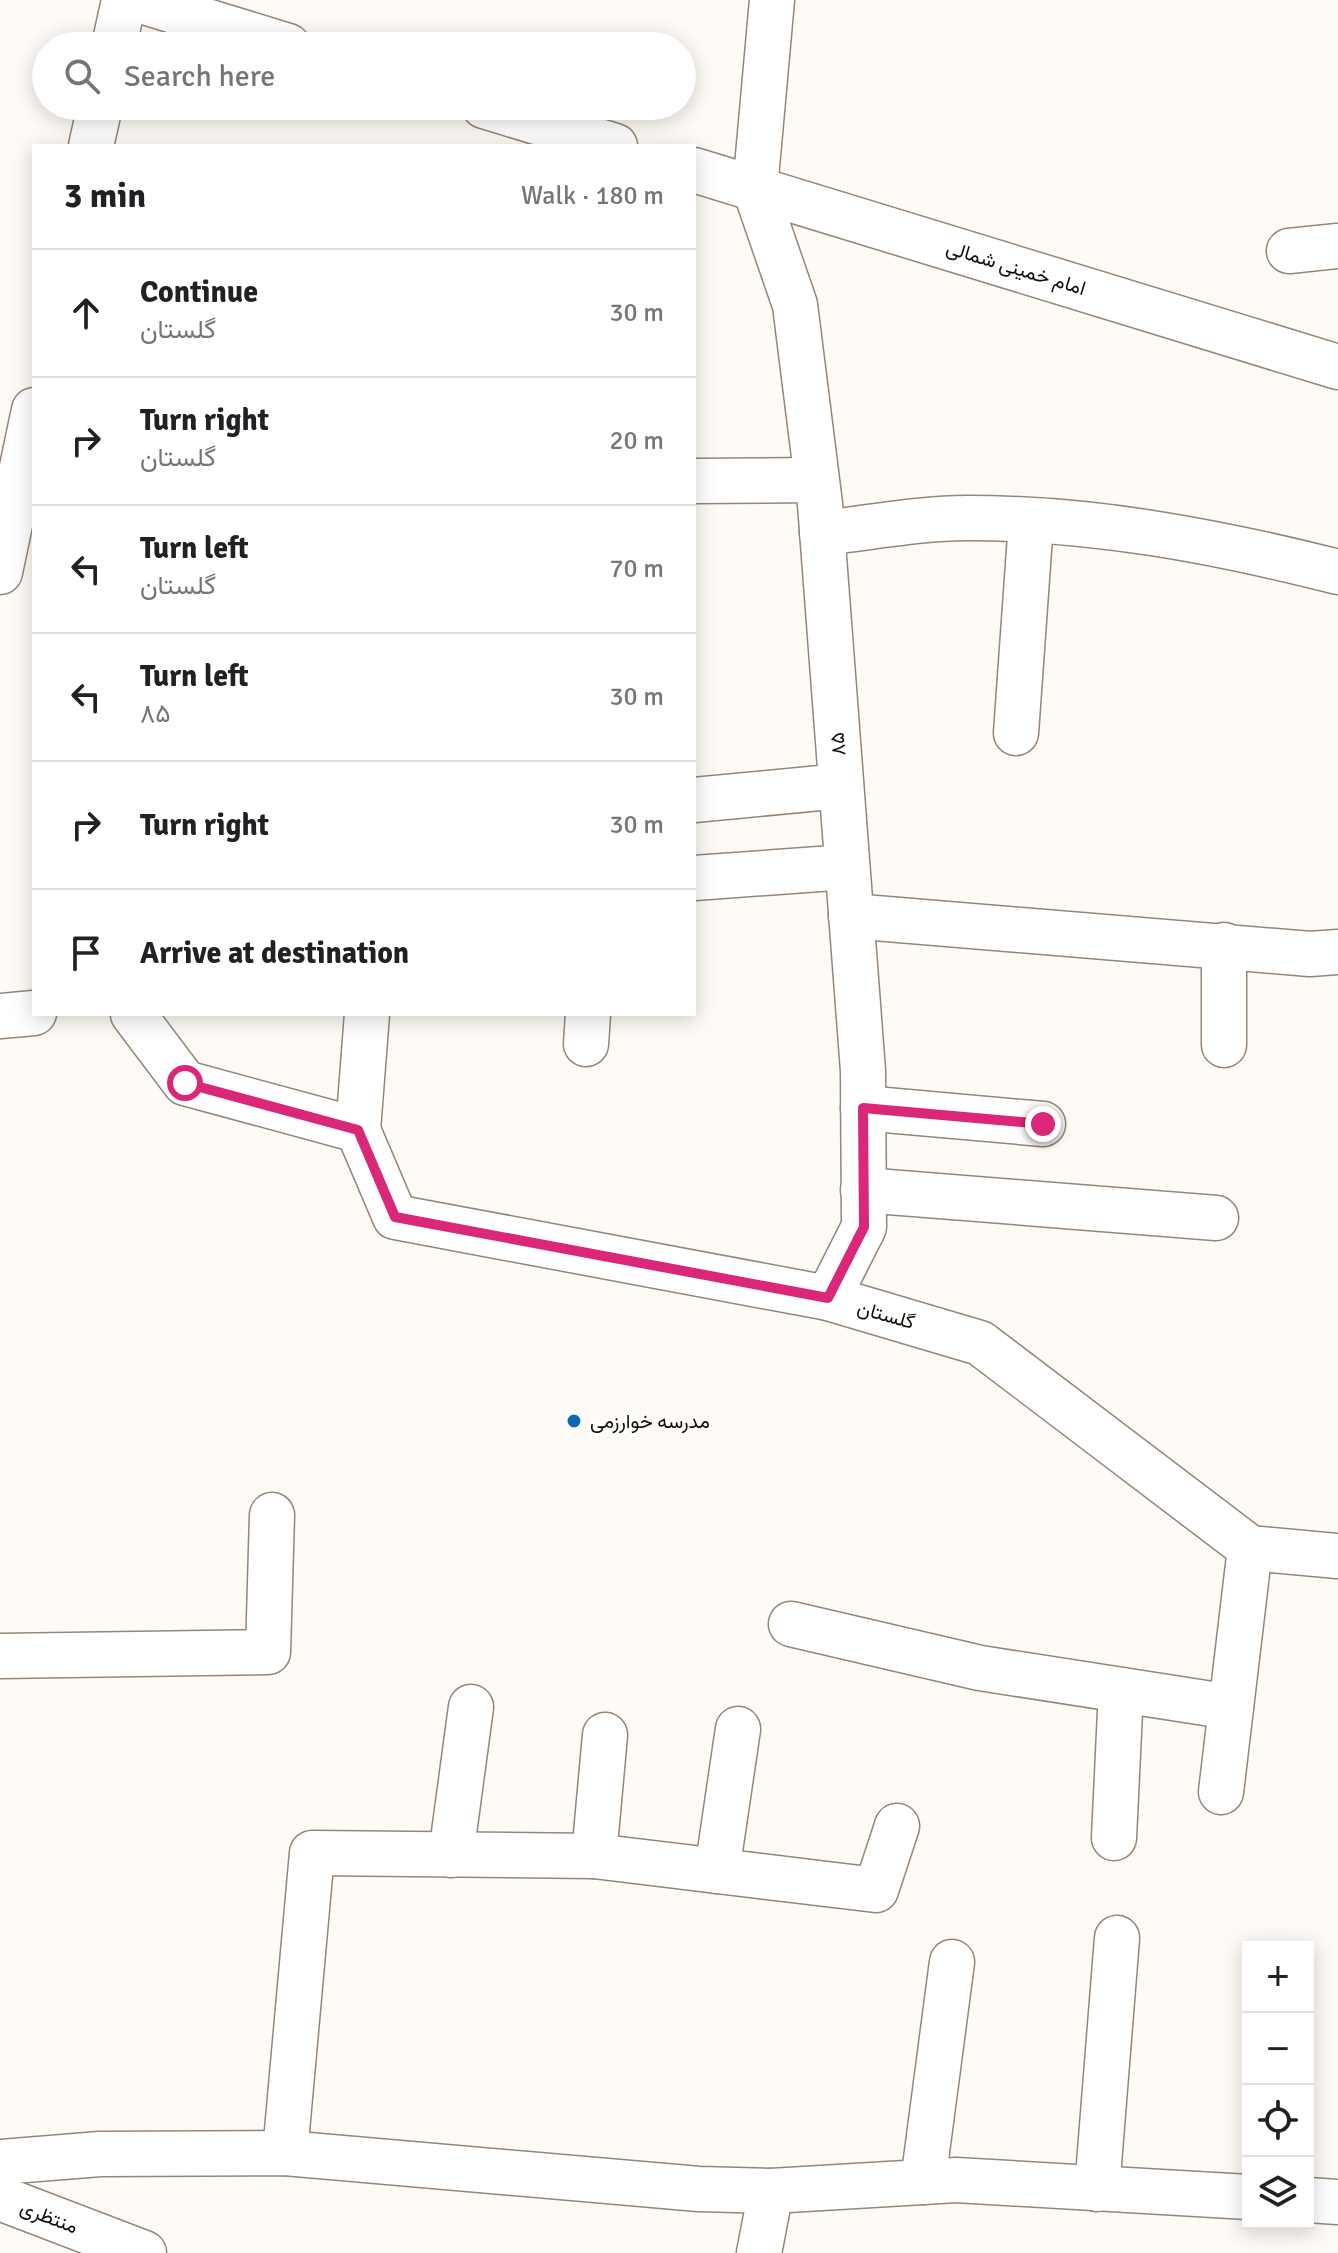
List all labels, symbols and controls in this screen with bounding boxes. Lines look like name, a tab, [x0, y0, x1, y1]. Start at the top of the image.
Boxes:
search box	[32, 32, 696, 120]
icon: search	[60, 54, 104, 98]
text: Search here	[124, 58, 275, 95]
text: 3 min	[64, 175, 146, 217]
text: Walk · 180 m	[521, 180, 664, 212]
street label: امام خمینی شمالی	[943, 235, 1089, 301]
text: Continue	[140, 274, 258, 311]
icon: ahead	[64, 291, 108, 335]
text: 30 m	[609, 297, 664, 329]
text: گلستان	[140, 314, 216, 346]
text: Turn right	[140, 402, 269, 439]
icon: right	[64, 419, 108, 463]
text: 20 m	[609, 425, 664, 457]
text: گلستان	[140, 442, 216, 474]
text: Turn left	[140, 530, 249, 567]
icon: left	[64, 547, 108, 591]
text: 70 m	[609, 553, 664, 585]
text: گلستان	[140, 570, 216, 602]
text: Turn left	[140, 658, 249, 695]
icon: left	[64, 675, 108, 719]
text: 30 m	[609, 681, 664, 713]
text: ۸۵	[140, 698, 171, 730]
street label: ۸۵	[825, 731, 851, 757]
icon: right	[64, 803, 108, 847]
text: Turn right	[140, 807, 269, 844]
text: 30 m	[609, 809, 664, 841]
icon: arrive	[64, 931, 108, 975]
text: Arrive at destination	[140, 935, 409, 972]
route start	[167, 1065, 203, 1101]
route end	[1025, 1106, 1061, 1142]
street label: گلستان	[854, 1295, 918, 1335]
place label: مدرسه خوارزمی	[590, 1409, 710, 1434]
marker: مدرسه خوارزمی	[565, 1412, 583, 1430]
map controls	[1242, 1941, 1314, 2229]
button: +	[1242, 1941, 1314, 2013]
button: −	[1242, 2013, 1314, 2085]
button: locate	[1242, 2085, 1314, 2157]
button: layers	[1242, 2157, 1314, 2229]
street label: منتظری	[17, 2195, 81, 2239]

